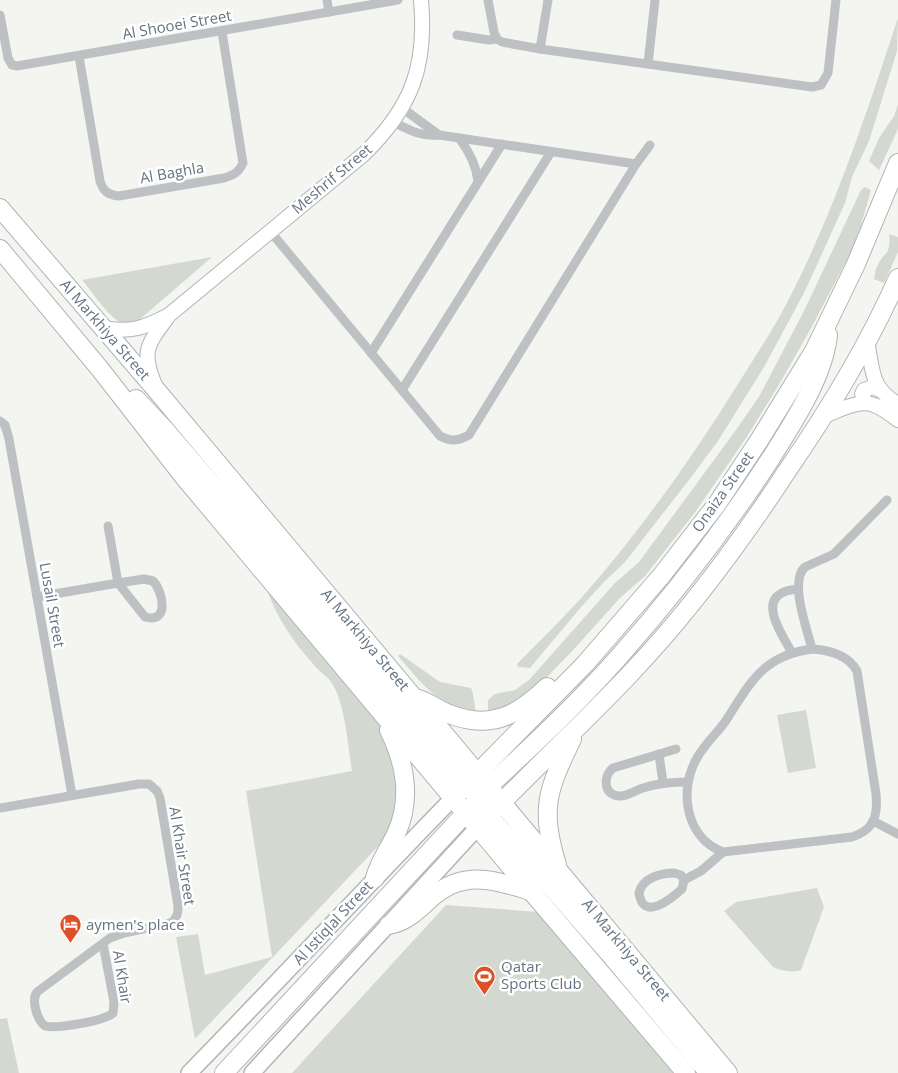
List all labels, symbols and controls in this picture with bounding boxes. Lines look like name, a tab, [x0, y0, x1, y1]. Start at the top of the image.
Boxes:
street label: Al Shooei Street	[121, 5, 233, 43]
street label: Meshrif Street	[287, 139, 376, 218]
street label: Al Baghla	[138, 157, 205, 187]
street label: Al Markhiya Street	[56, 275, 155, 384]
street label: Onaiza Street	[687, 447, 757, 536]
street label: Lusail Street	[36, 561, 70, 649]
street label: Al Markhiya Street	[317, 584, 414, 695]
street label: Al Khair Street	[165, 805, 201, 907]
street label: Al Istiqlal Street	[288, 876, 377, 969]
street label: Al Markhiya Street	[578, 894, 675, 1005]
hotel icon: aymen's place	[58, 913, 82, 944]
place label: aymen's place	[86, 914, 185, 934]
street label: Al Khair	[109, 949, 137, 1005]
place label: Qatar Sports Club	[501, 956, 582, 993]
sports icon: Qatar Sports Club	[473, 964, 497, 995]

